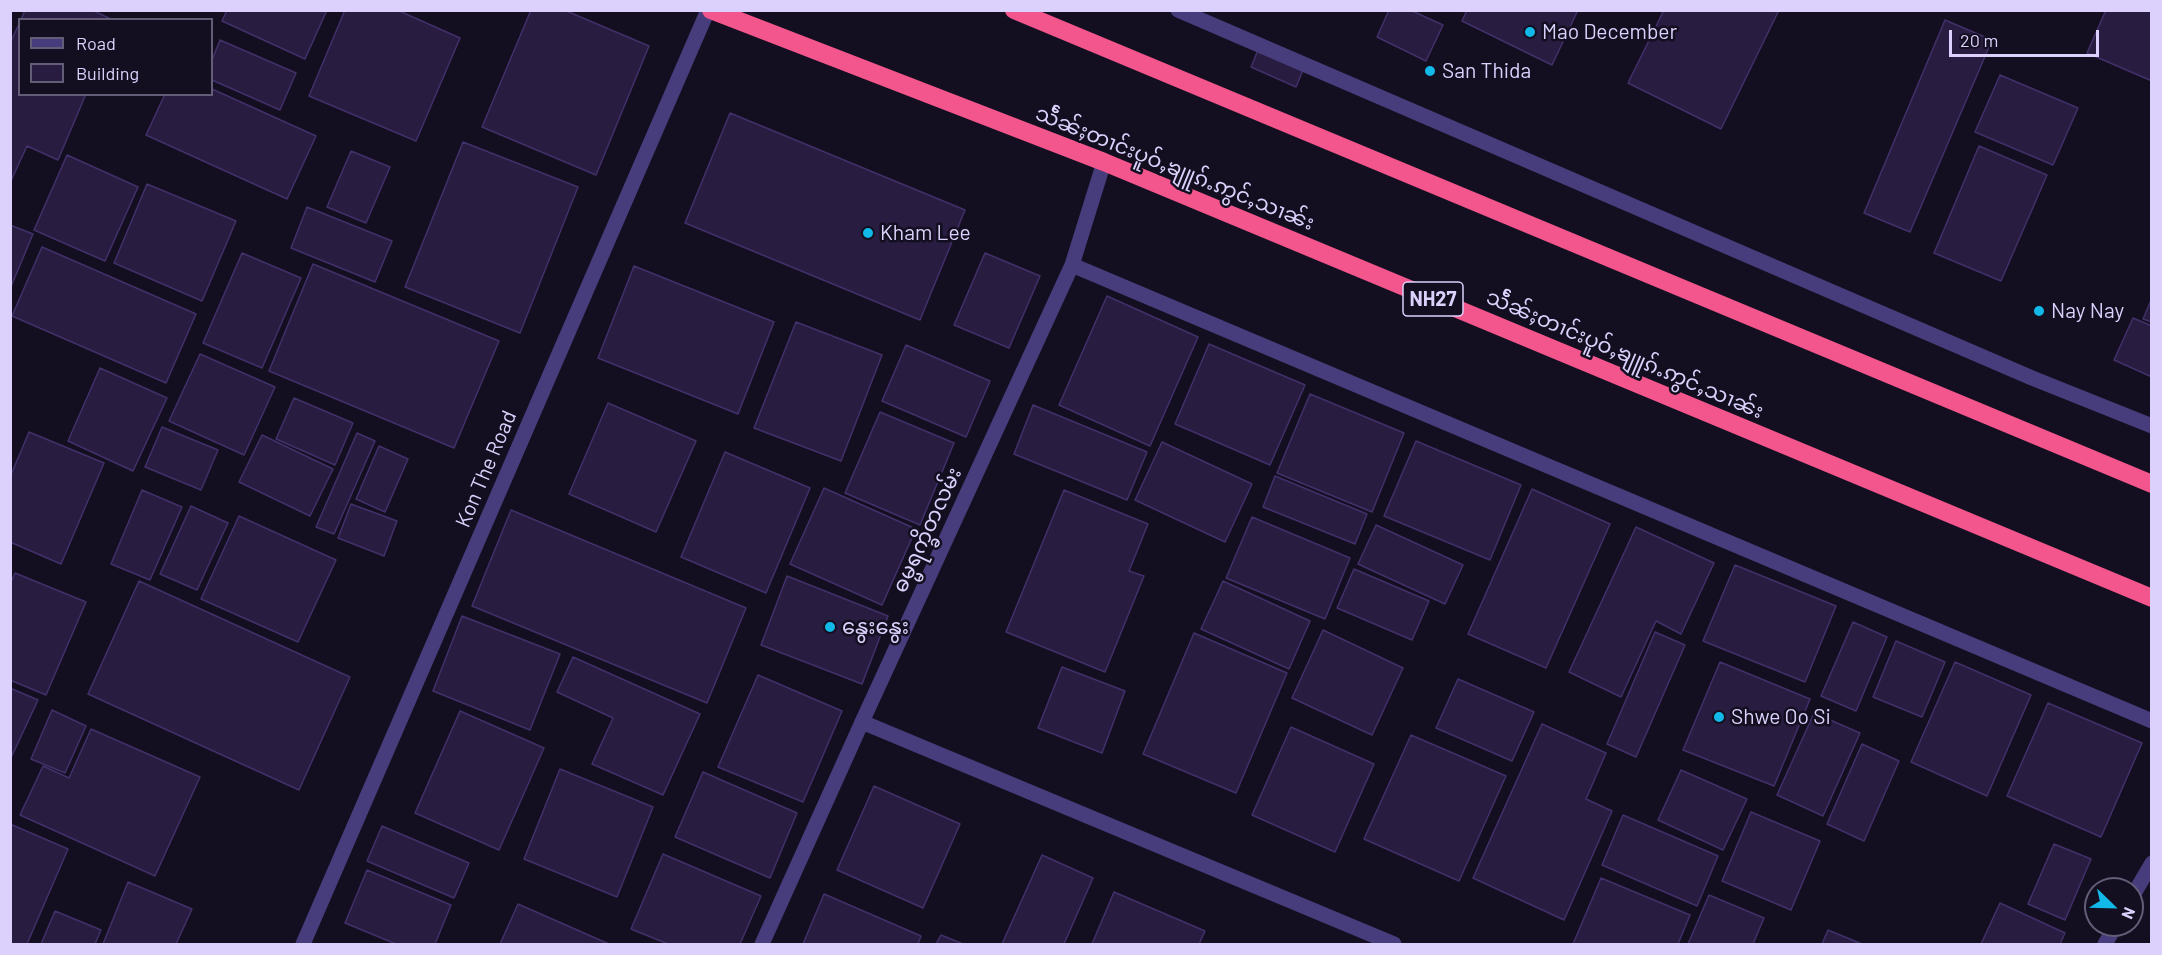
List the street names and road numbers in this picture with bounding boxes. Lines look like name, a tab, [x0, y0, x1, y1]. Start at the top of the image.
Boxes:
street label: သဵႅၼ်ႈတၢင်းပူဝ်ႇၶျူၵ်ႉဢွင်ႇသၢၼ်း	[1032, 100, 1318, 236]
road number: NH27	[1403, 282, 1463, 316]
street label: သဵႅၼ်ႈတၢင်းပူဝ်ႇၶျူၵ်ႉဢွင်ႇသၢၼ်း	[1483, 284, 1767, 424]
street label: Kon The Road	[450, 407, 522, 531]
street label: ဓမ္မရက္ခိတလမ်း	[887, 463, 967, 597]

